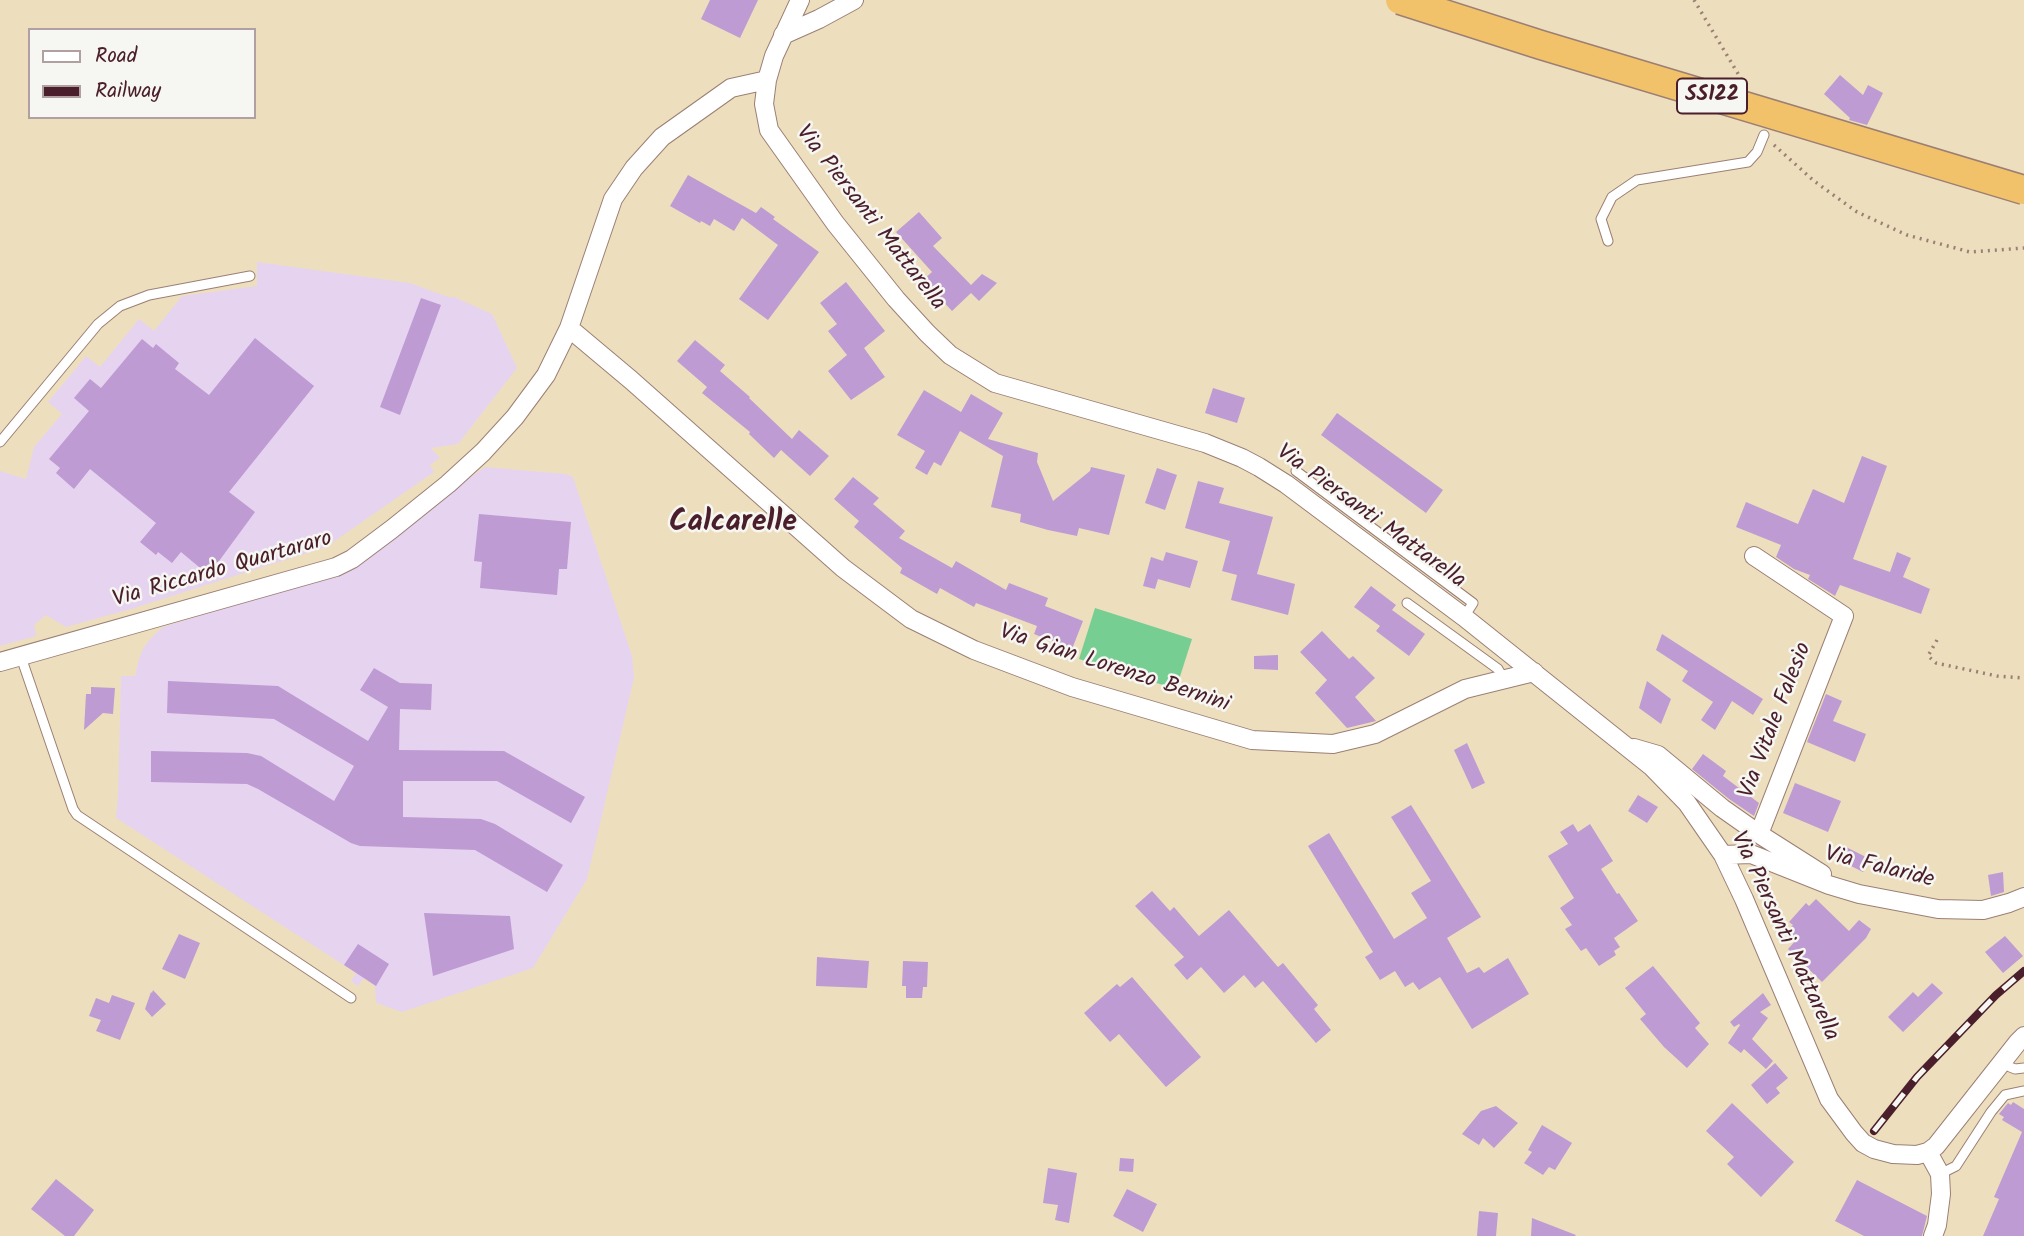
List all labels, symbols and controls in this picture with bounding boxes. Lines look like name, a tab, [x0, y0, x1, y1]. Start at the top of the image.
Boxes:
legend	[28, 28, 256, 119]
text: Road	[95, 40, 137, 73]
text: Railway	[95, 75, 161, 108]
road number: SS122	[1677, 78, 1747, 114]
street label: Via Piersanti Mattarella	[788, 121, 950, 317]
street label: Via Piersanti Mattarella	[1270, 440, 1470, 596]
district label: Calcarelle	[669, 507, 797, 543]
street label: Via Riccardo Quartararo	[110, 526, 336, 616]
street label: Via Gian Lorenzo Bernini	[995, 620, 1233, 720]
street label: Via Vitale Falesio	[1735, 639, 1819, 803]
street label: Via Piersanti Mattarella	[1722, 828, 1844, 1046]
street label: Via Falaride	[1821, 842, 1937, 896]

